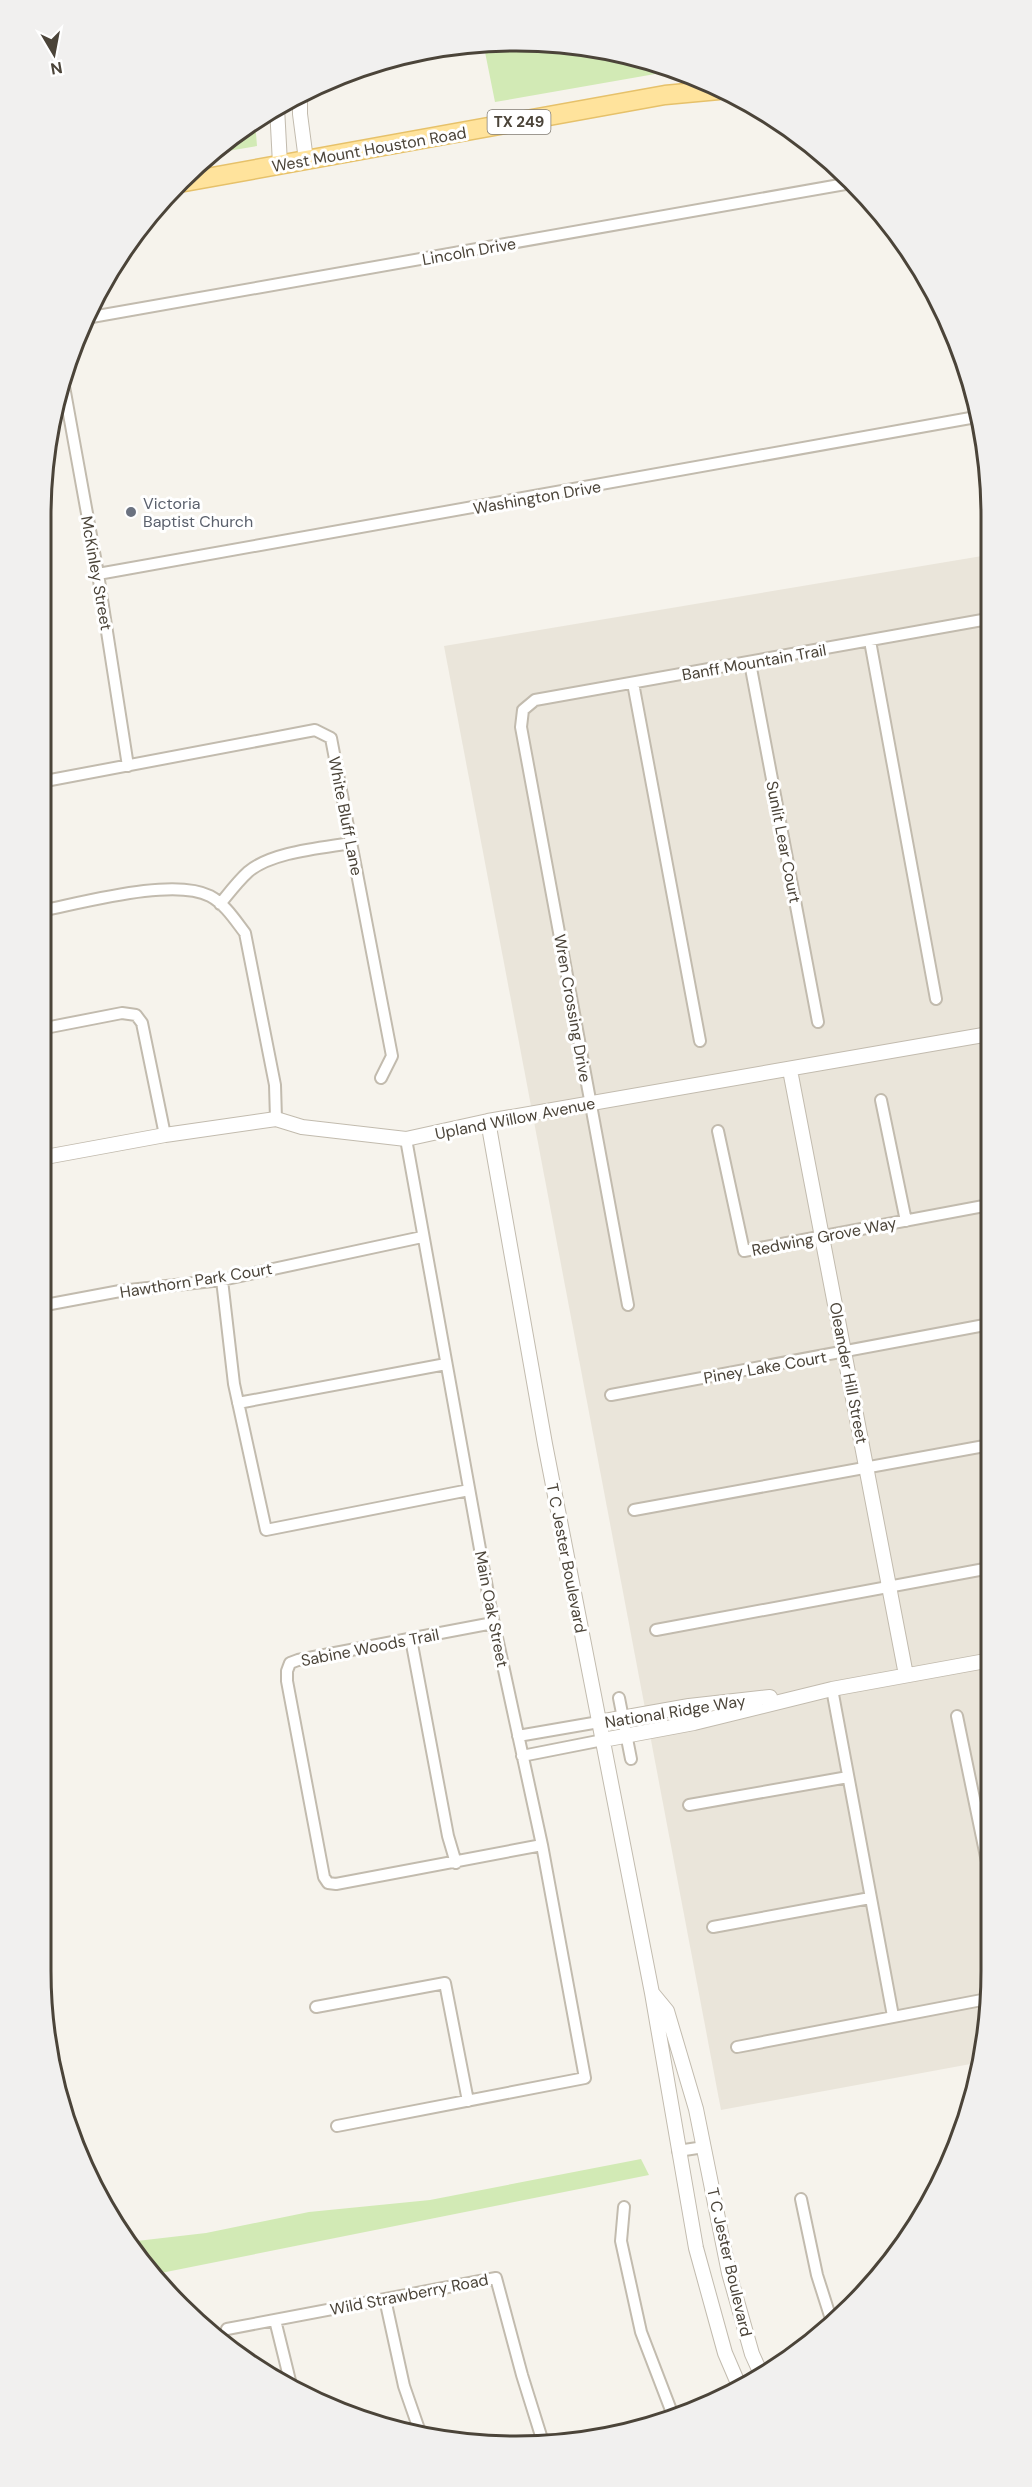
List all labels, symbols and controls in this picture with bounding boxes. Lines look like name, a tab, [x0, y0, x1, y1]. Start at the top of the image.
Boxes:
north arrow	[24, 24, 84, 84]
text: N	[49, 57, 64, 80]
road number: TX 249	[488, 110, 550, 134]
street label: West Mount Houston Road	[270, 122, 468, 177]
street label: Lincoln Drive	[420, 233, 518, 270]
street label: Washington Drive	[472, 476, 603, 519]
place label: Victoria Baptist Church	[143, 493, 253, 532]
marker: Victoria Baptist Church	[124, 505, 138, 519]
street label: McKinley Street	[76, 514, 117, 632]
street label: Banff Mountain Trail	[680, 639, 828, 686]
street label: White Bluff Lane	[324, 755, 367, 877]
street label: Sunlit Lear Court	[761, 779, 806, 905]
street label: Wren Crossing Drive	[549, 932, 596, 1084]
street label: Upland Willow Avenue	[433, 1093, 597, 1144]
street label: Redwing Grove Way	[750, 1212, 898, 1261]
street label: Hawthorn Park Court	[118, 1258, 274, 1303]
street label: Oleander Hill Street	[824, 1301, 873, 1446]
street label: Piney Lake Court	[702, 1346, 828, 1389]
street label: T C Jester Boulevard	[542, 1481, 591, 1635]
street label: Main Oak Street	[470, 1549, 513, 1669]
street label: Sabine Woods Trail	[299, 1624, 441, 1671]
street label: National Ridge Way	[603, 1690, 747, 1733]
street label: T C Jester Boulevard	[702, 2186, 757, 2339]
street label: Wild Strawberry Road	[328, 2269, 490, 2320]

